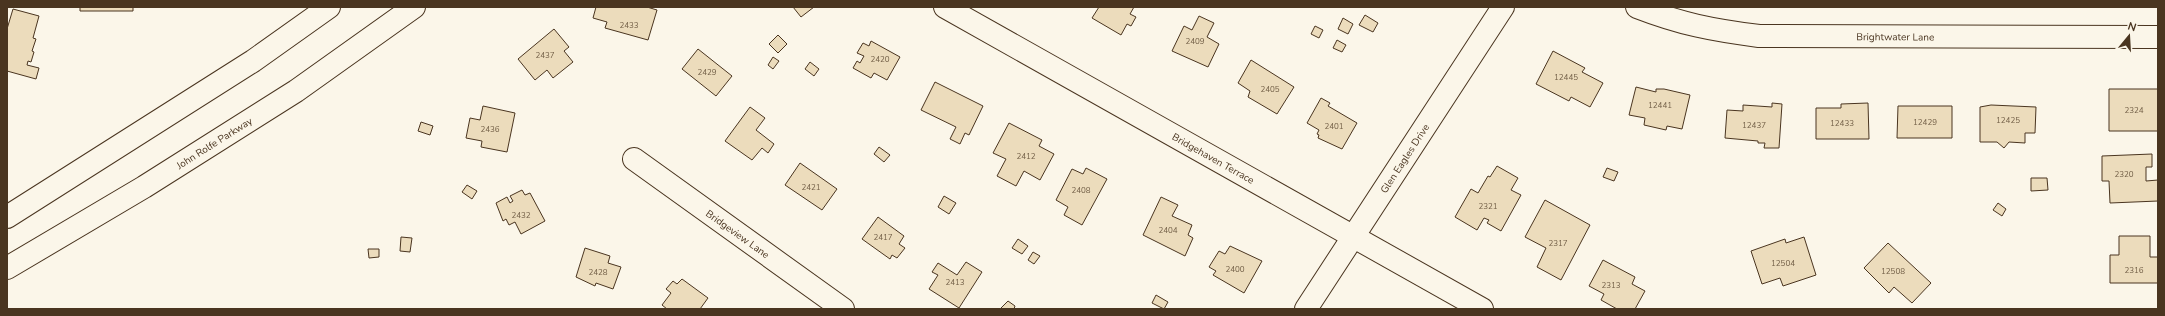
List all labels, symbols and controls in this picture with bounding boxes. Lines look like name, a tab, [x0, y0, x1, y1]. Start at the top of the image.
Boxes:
north arrow	[2109, 16, 2149, 56]
text: N	[2126, 19, 2138, 35]
house number: 2433	[619, 20, 639, 31]
street label: Brightwater Lane	[1856, 30, 1934, 44]
house number: 2409	[1185, 36, 1205, 47]
house number: 2437	[535, 50, 555, 61]
house number: 2420	[870, 54, 890, 65]
house number: 2429	[697, 67, 717, 78]
house number: 12445	[1554, 72, 1578, 83]
house number: 2405	[1260, 84, 1280, 95]
house number: 12441	[1648, 100, 1672, 111]
house number: 2324	[2124, 105, 2144, 116]
street label: John Rolfe Parkway	[173, 114, 256, 173]
house number: 12425	[1996, 115, 2020, 126]
house number: 12429	[1913, 117, 1937, 128]
house number: 12433	[1830, 118, 1854, 129]
house number: 12437	[1742, 120, 1766, 131]
house number: 2401	[1324, 121, 1344, 132]
street label: Glen Eagles Drive	[1377, 121, 1433, 196]
house number: 2436	[480, 124, 500, 135]
street label: Bridgehaven Terrace	[1169, 130, 1257, 188]
house number: 2412	[1016, 151, 1036, 162]
house number: 2320	[2114, 169, 2134, 180]
house number: 2421	[801, 182, 821, 193]
house number: 2408	[1071, 185, 1091, 196]
house number: 2321	[1478, 201, 1498, 212]
street label: Bridgeview Lane	[703, 207, 772, 262]
house number: 2432	[511, 210, 531, 221]
house number: 2404	[1158, 225, 1178, 236]
house number: 2417	[873, 232, 893, 243]
house number: 2317	[1548, 238, 1568, 249]
house number: 12504	[1771, 258, 1795, 269]
house number: 2400	[1225, 264, 1245, 275]
house number: 2316	[2124, 265, 2144, 276]
house number: 12508	[1881, 266, 1905, 277]
house number: 2428	[588, 267, 608, 278]
house number: 2413	[945, 277, 965, 288]
house number: 2313	[1601, 280, 1621, 291]

